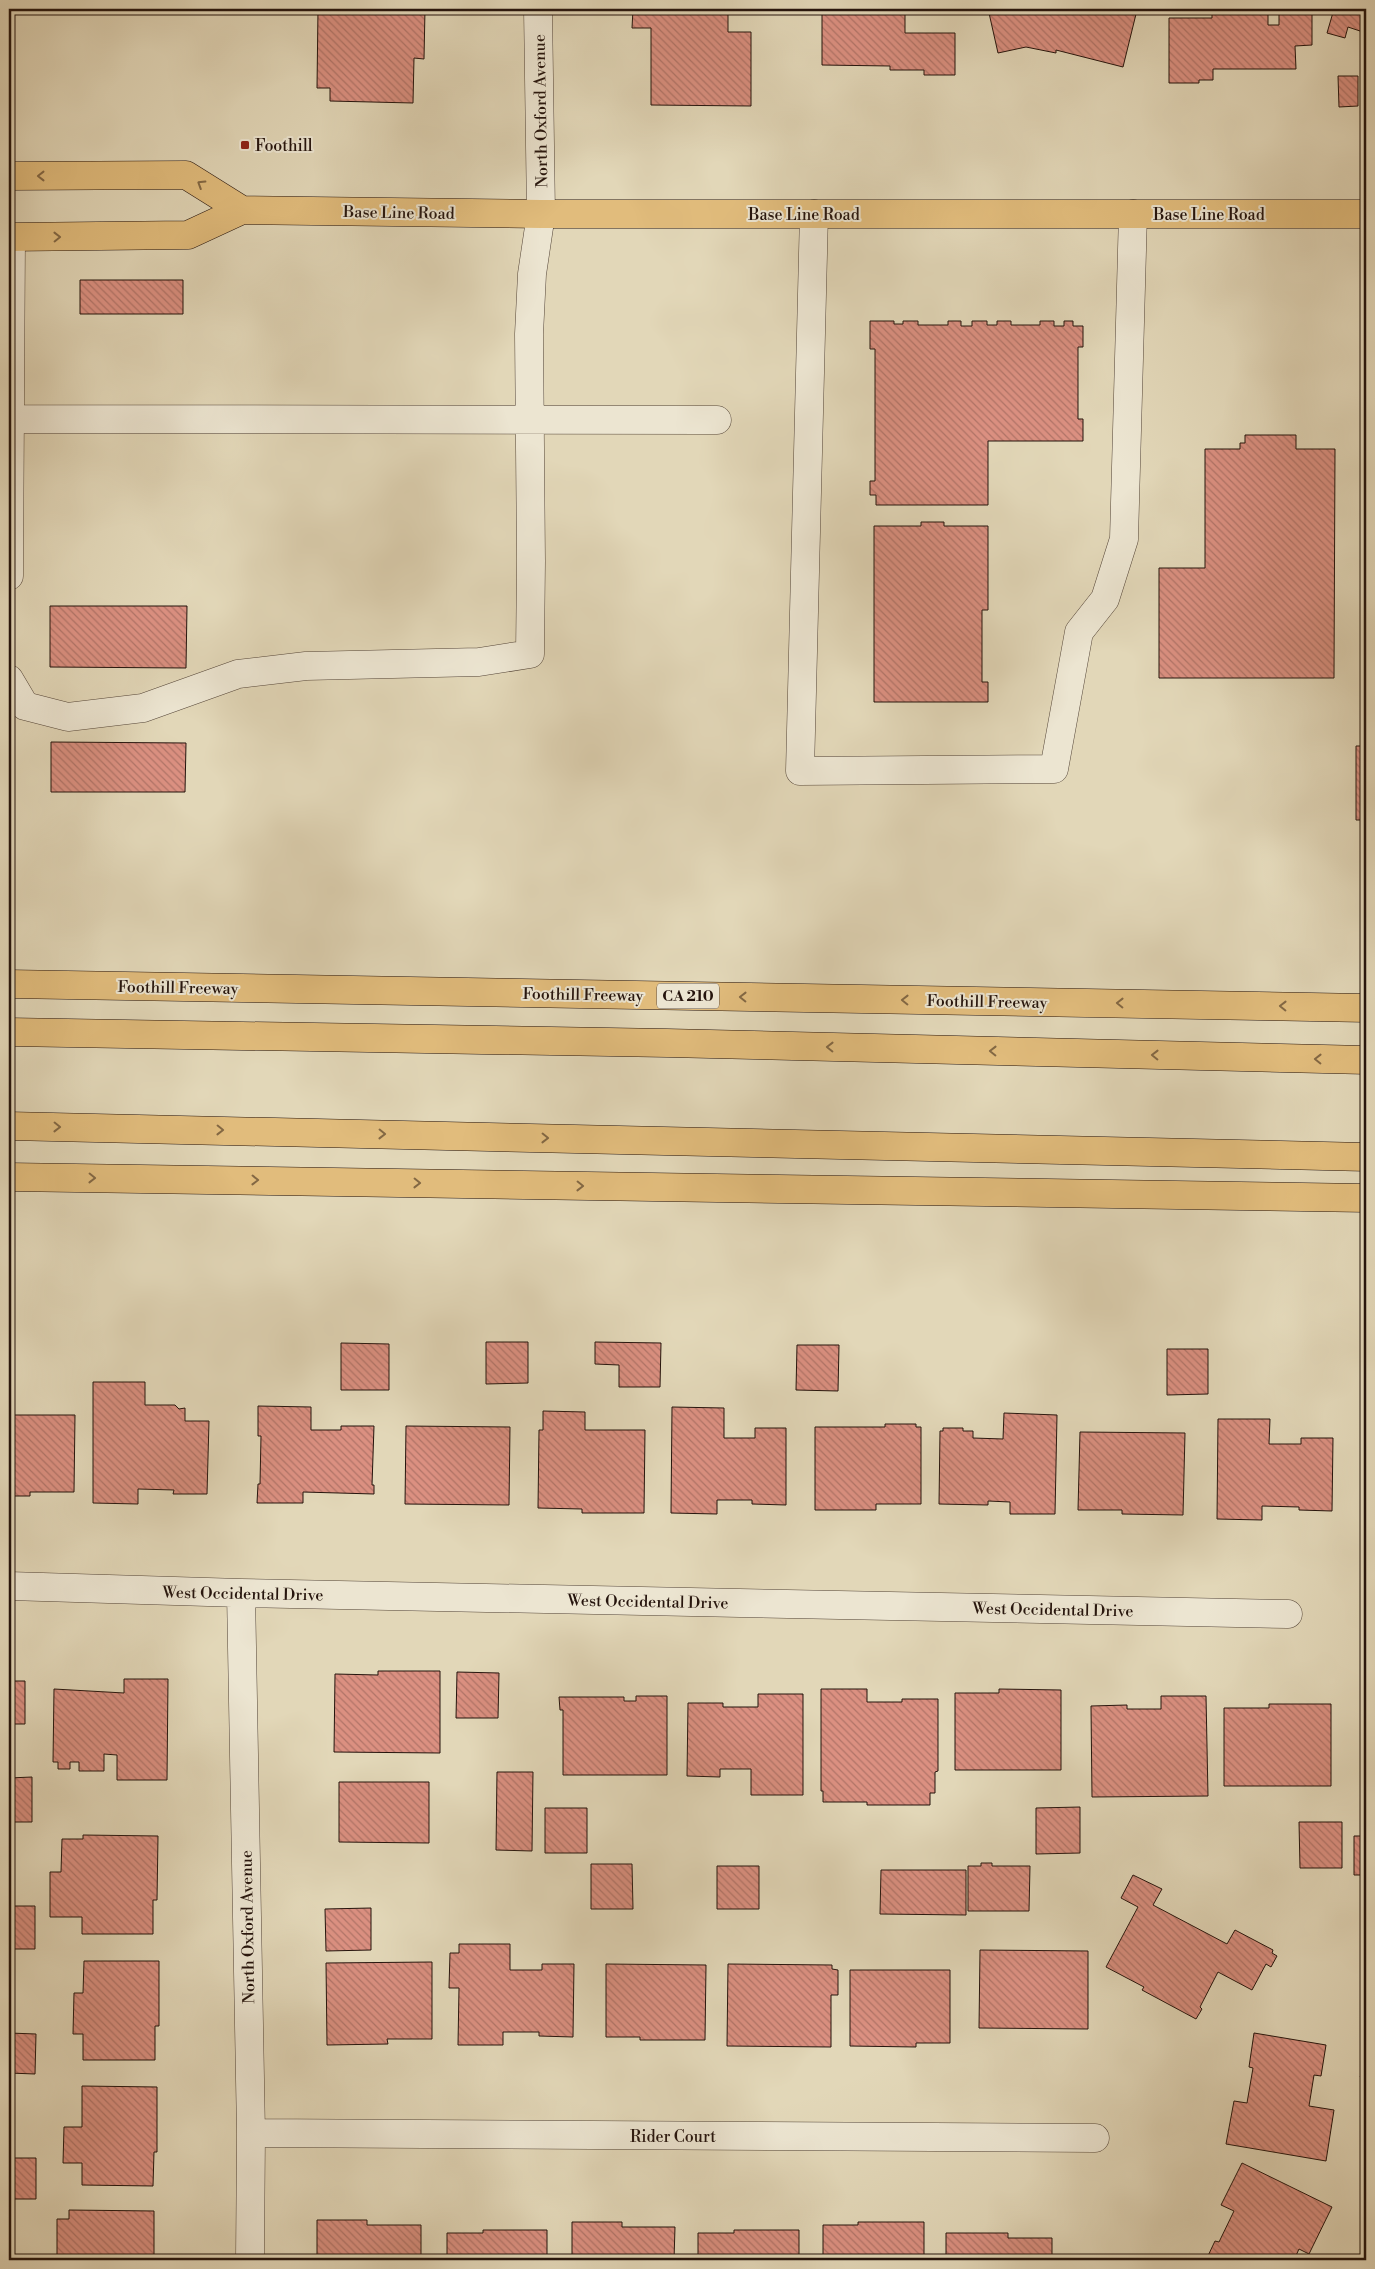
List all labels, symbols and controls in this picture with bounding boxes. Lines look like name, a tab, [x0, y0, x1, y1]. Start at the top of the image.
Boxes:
street label: North Oxford Avenue	[530, 34, 552, 188]
place label: Foothill	[255, 136, 313, 156]
marker: Foothill	[239, 139, 251, 151]
one-way arrow	[37, 171, 44, 181]
one-way arrow	[197, 181, 206, 191]
street label: Base Line Road	[342, 202, 455, 224]
street label: Base Line Road	[747, 205, 860, 225]
street label: Base Line Road	[1152, 205, 1265, 225]
one-way arrow	[54, 232, 62, 242]
street label: Foothill Freeway	[117, 977, 239, 999]
street label: Foothill Freeway	[522, 984, 644, 1006]
road number: CA 210	[657, 984, 719, 1008]
street label: Foothill Freeway	[926, 991, 1048, 1013]
one-way arrow	[738, 992, 746, 1002]
one-way arrow	[901, 994, 909, 1005]
one-way arrow	[1116, 998, 1124, 1008]
one-way arrow	[1278, 1001, 1286, 1011]
one-way arrow	[826, 1042, 834, 1052]
one-way arrow	[988, 1046, 996, 1056]
one-way arrow	[1151, 1050, 1158, 1060]
one-way arrow	[1313, 1053, 1321, 1064]
one-way arrow	[54, 1121, 62, 1132]
one-way arrow	[216, 1125, 224, 1136]
one-way arrow	[379, 1129, 387, 1139]
one-way arrow	[541, 1132, 549, 1143]
one-way arrow	[89, 1173, 97, 1183]
one-way arrow	[251, 1175, 259, 1186]
one-way arrow	[414, 1178, 422, 1188]
one-way arrow	[576, 1181, 584, 1191]
street label: West Occidental Drive	[161, 1583, 324, 1605]
street label: West Occidental Drive	[566, 1591, 729, 1613]
street label: West Occidental Drive	[971, 1599, 1134, 1621]
street label: North Oxford Avenue	[237, 1850, 259, 2004]
street label: Rider Court	[630, 2127, 716, 2147]

